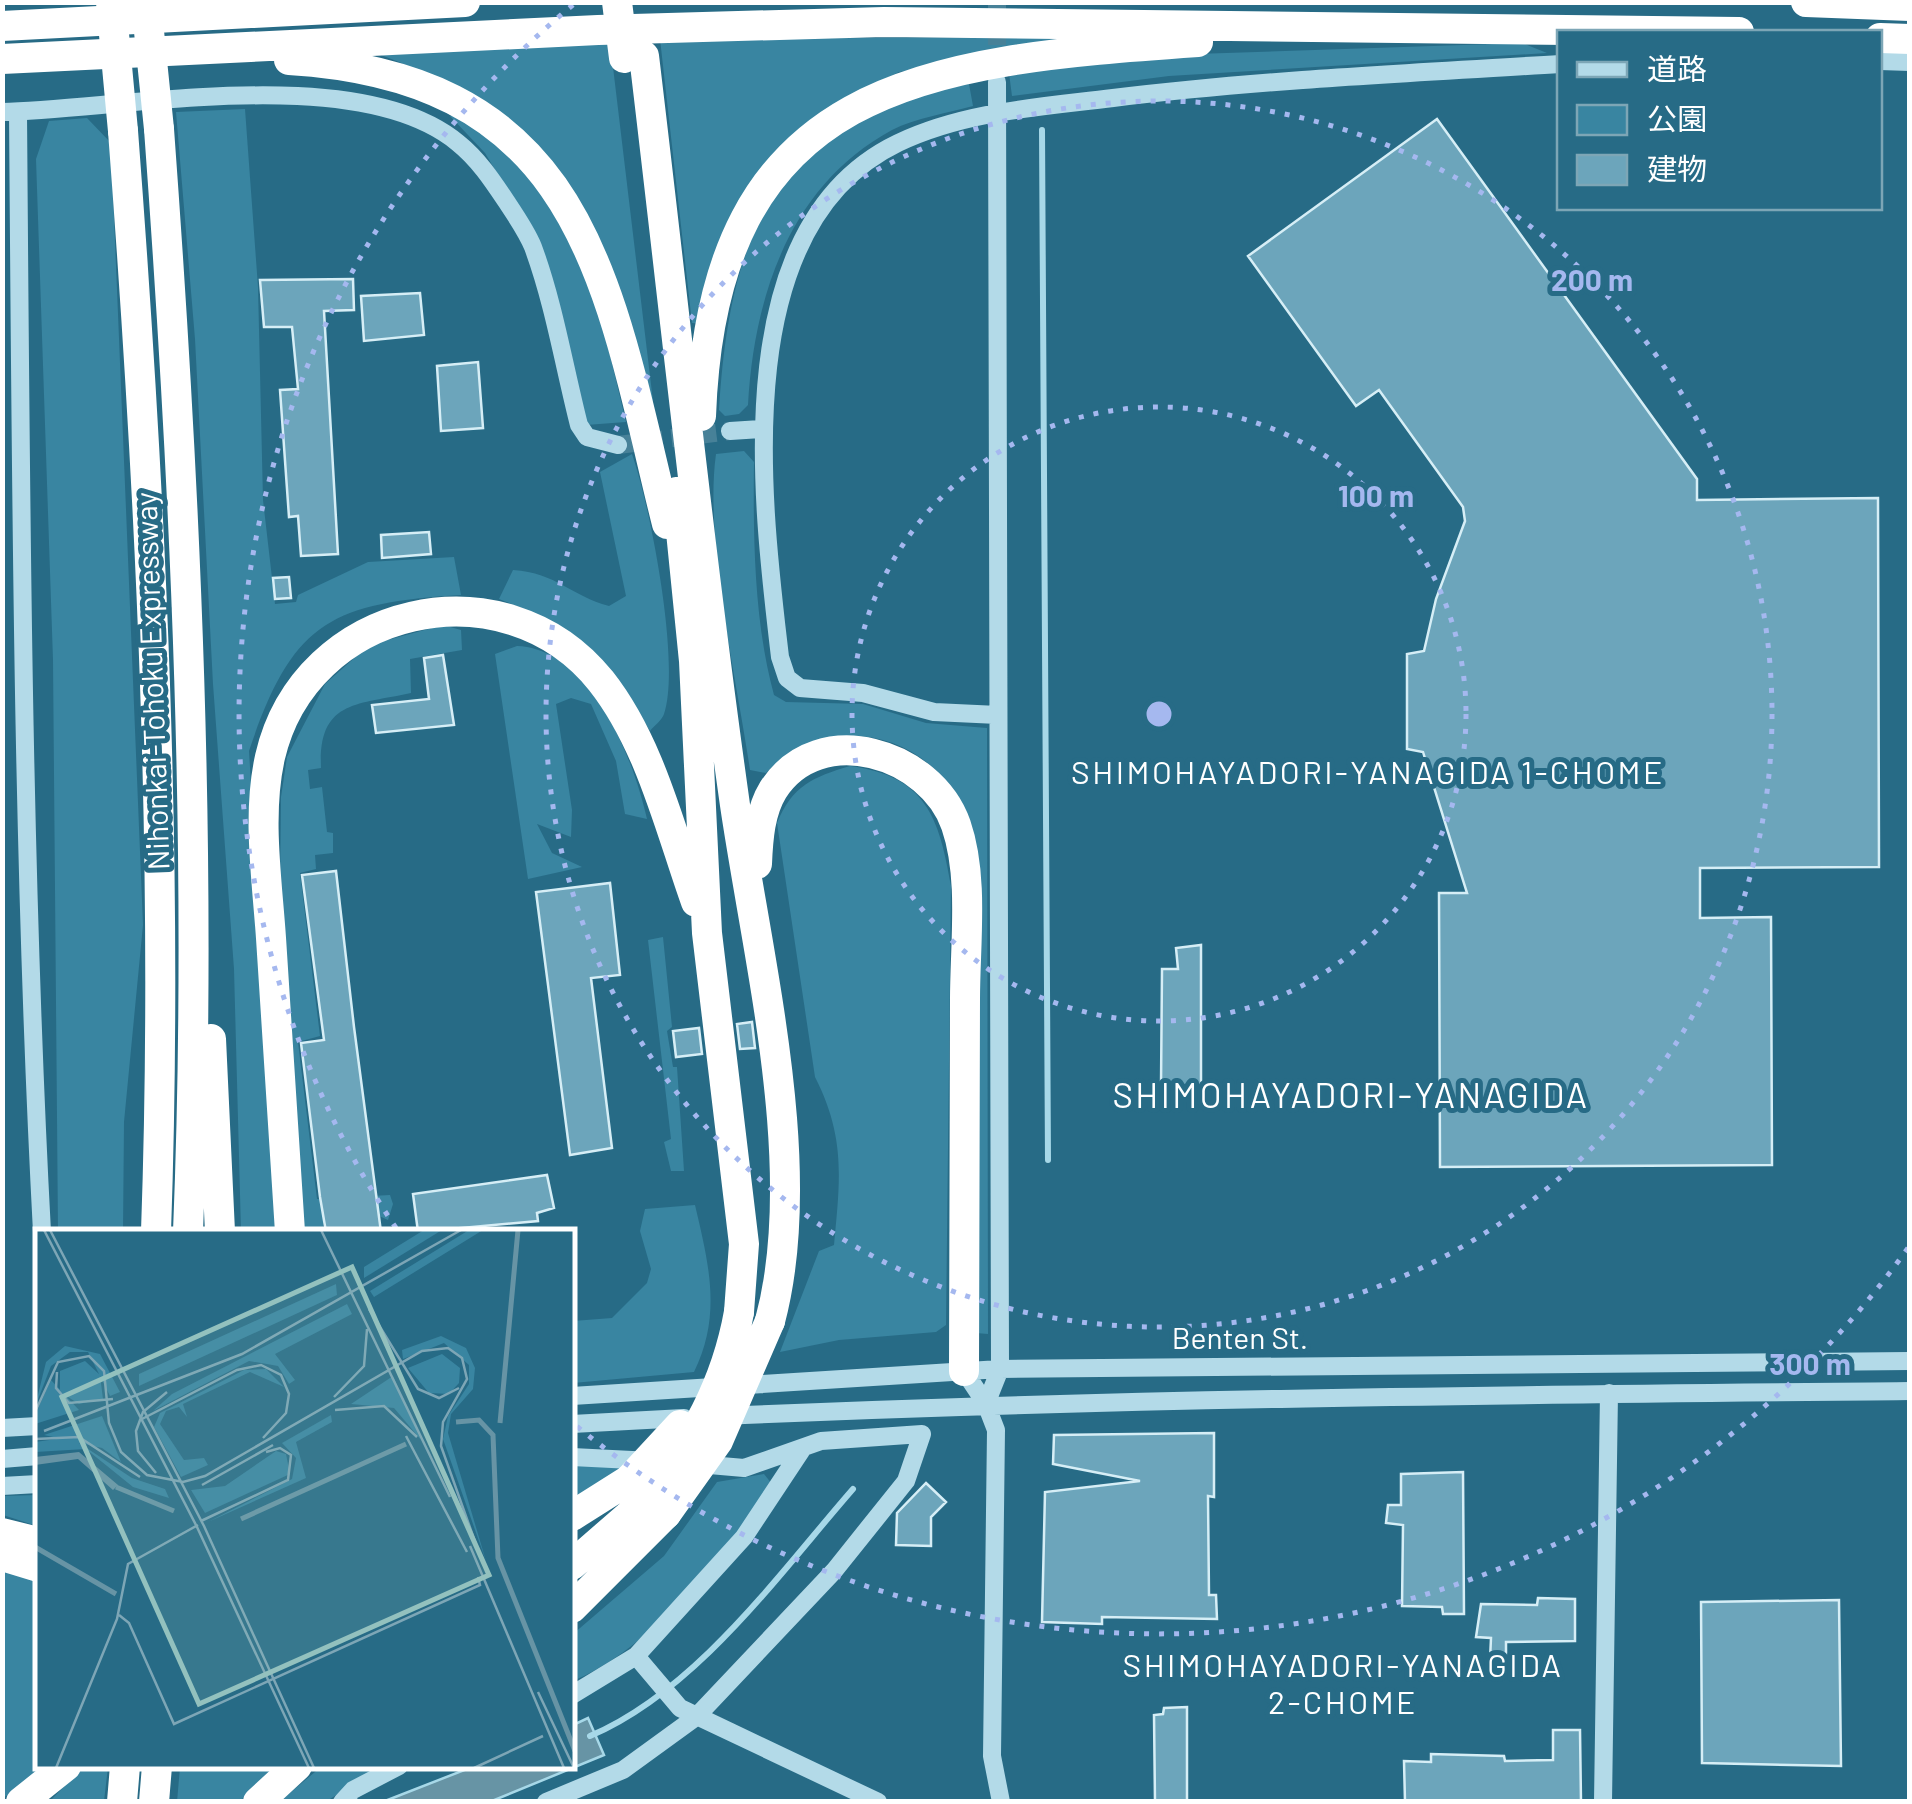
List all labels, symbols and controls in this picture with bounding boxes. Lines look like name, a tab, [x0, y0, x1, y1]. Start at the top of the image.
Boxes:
legend	[1557, 30, 1882, 210]
text: 道路	[1647, 50, 1707, 86]
text: 公園	[1647, 100, 1707, 136]
text: 建物	[1647, 150, 1707, 186]
text: 200 m	[1551, 261, 1633, 297]
text: 100 m	[1338, 477, 1414, 513]
street label: Nihonkai-Tohoku Expressway	[126, 491, 176, 871]
centre of rings	[1141, 696, 1177, 732]
district label: SHIMOHAYADORI-YANAGIDA 1-CHOME	[1071, 752, 1665, 790]
district label: SHIMOHAYADORI-YANAGIDA	[1112, 1073, 1590, 1115]
inset map	[35, 1229, 575, 1769]
street label: Benten St.	[1172, 1319, 1308, 1355]
text: 300 m	[1769, 1345, 1851, 1381]
district label: SHIMOHAYADORI-YANAGIDA 2-CHOME	[1122, 1645, 1564, 1720]

